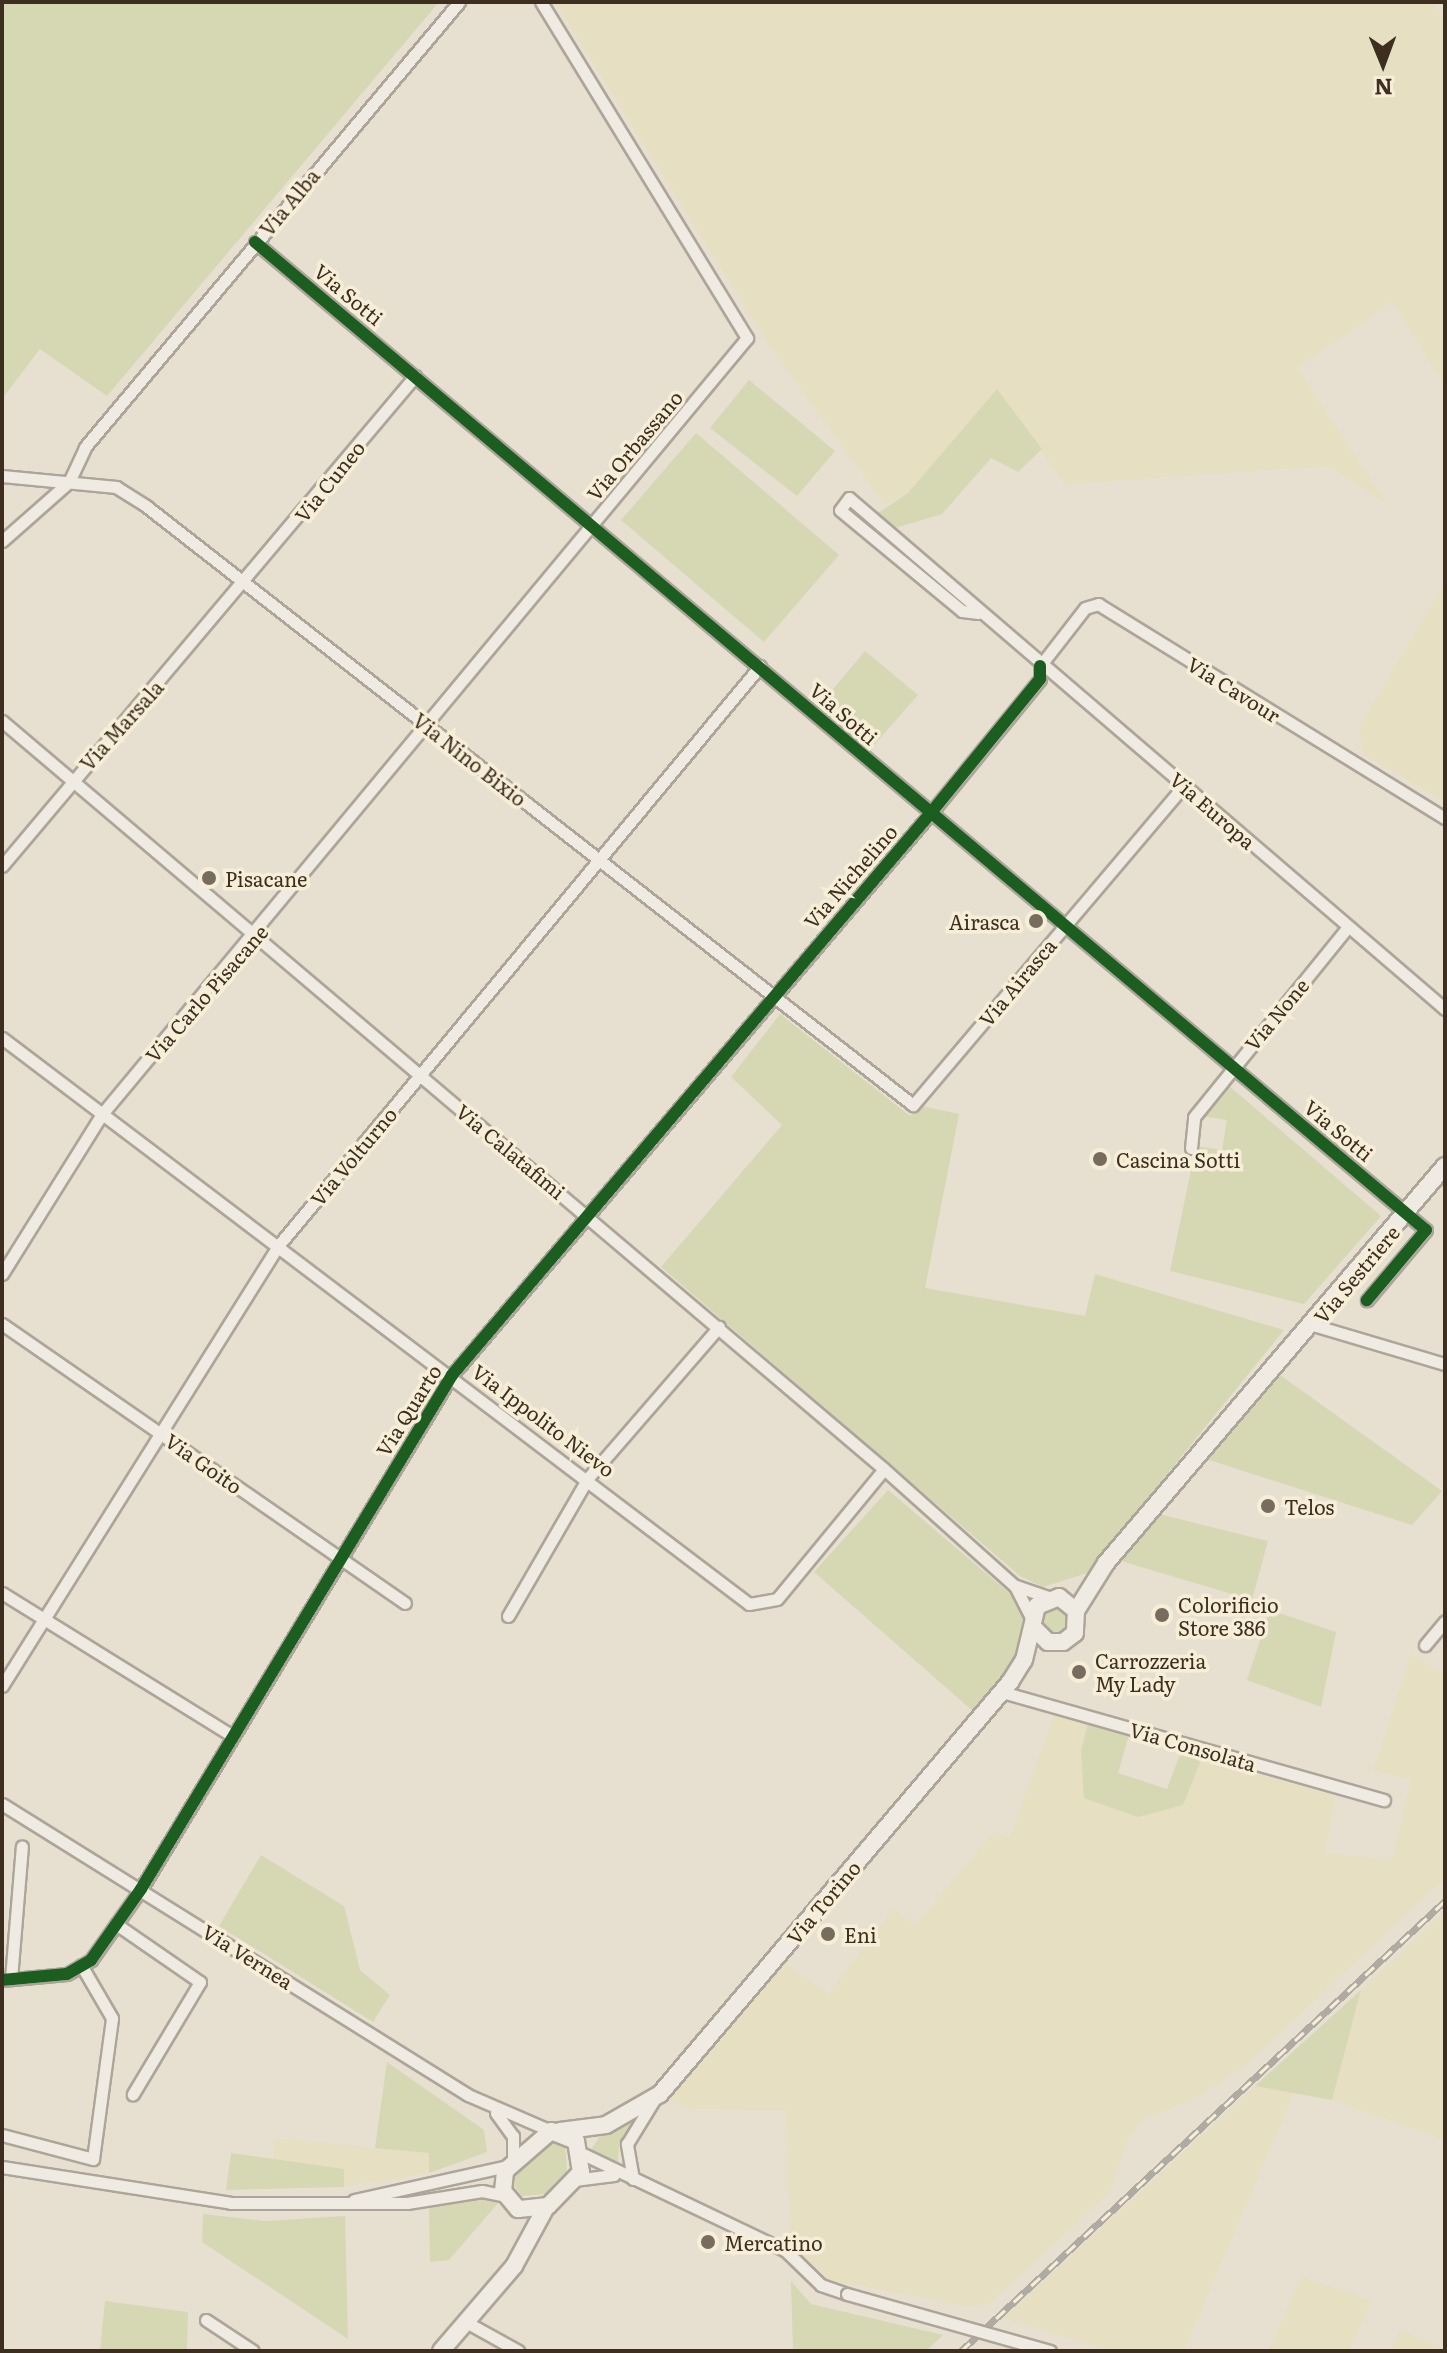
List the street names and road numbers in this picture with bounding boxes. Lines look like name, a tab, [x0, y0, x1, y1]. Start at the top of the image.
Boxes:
street label: Via Alba	[254, 164, 324, 240]
street label: Via Sotti	[310, 258, 388, 330]
street label: Via Orbassano	[581, 385, 687, 505]
street label: Via Cuneo	[289, 436, 369, 526]
street label: Via Cavour	[1183, 651, 1285, 727]
street label: Via Marsala	[74, 675, 168, 775]
street label: Via Sotti	[805, 677, 883, 749]
street label: Via Nino Bixio	[409, 707, 531, 811]
street label: Via Europa	[1165, 766, 1261, 854]
street label: Via Nichelino	[798, 819, 902, 933]
street label: Via Carlo Pisacane	[140, 919, 272, 1067]
street label: Via Airasca	[973, 933, 1061, 1031]
street label: Via None	[1239, 973, 1313, 1055]
street label: Via Sotti	[1300, 1094, 1378, 1166]
street label: Via Calatafimi	[452, 1099, 570, 1203]
street label: Via Volturno	[305, 1102, 401, 1210]
street label: Via Sestriere	[1308, 1220, 1404, 1328]
street label: Via Ippolito Nievo	[468, 1359, 620, 1481]
street label: Via Quarto	[370, 1360, 446, 1460]
street label: Via Goito	[161, 1428, 247, 1498]
street label: Via Consolata	[1127, 1716, 1259, 1776]
street label: Via Torino	[781, 1855, 865, 1949]
street label: Via Vernea	[198, 1919, 298, 1993]

